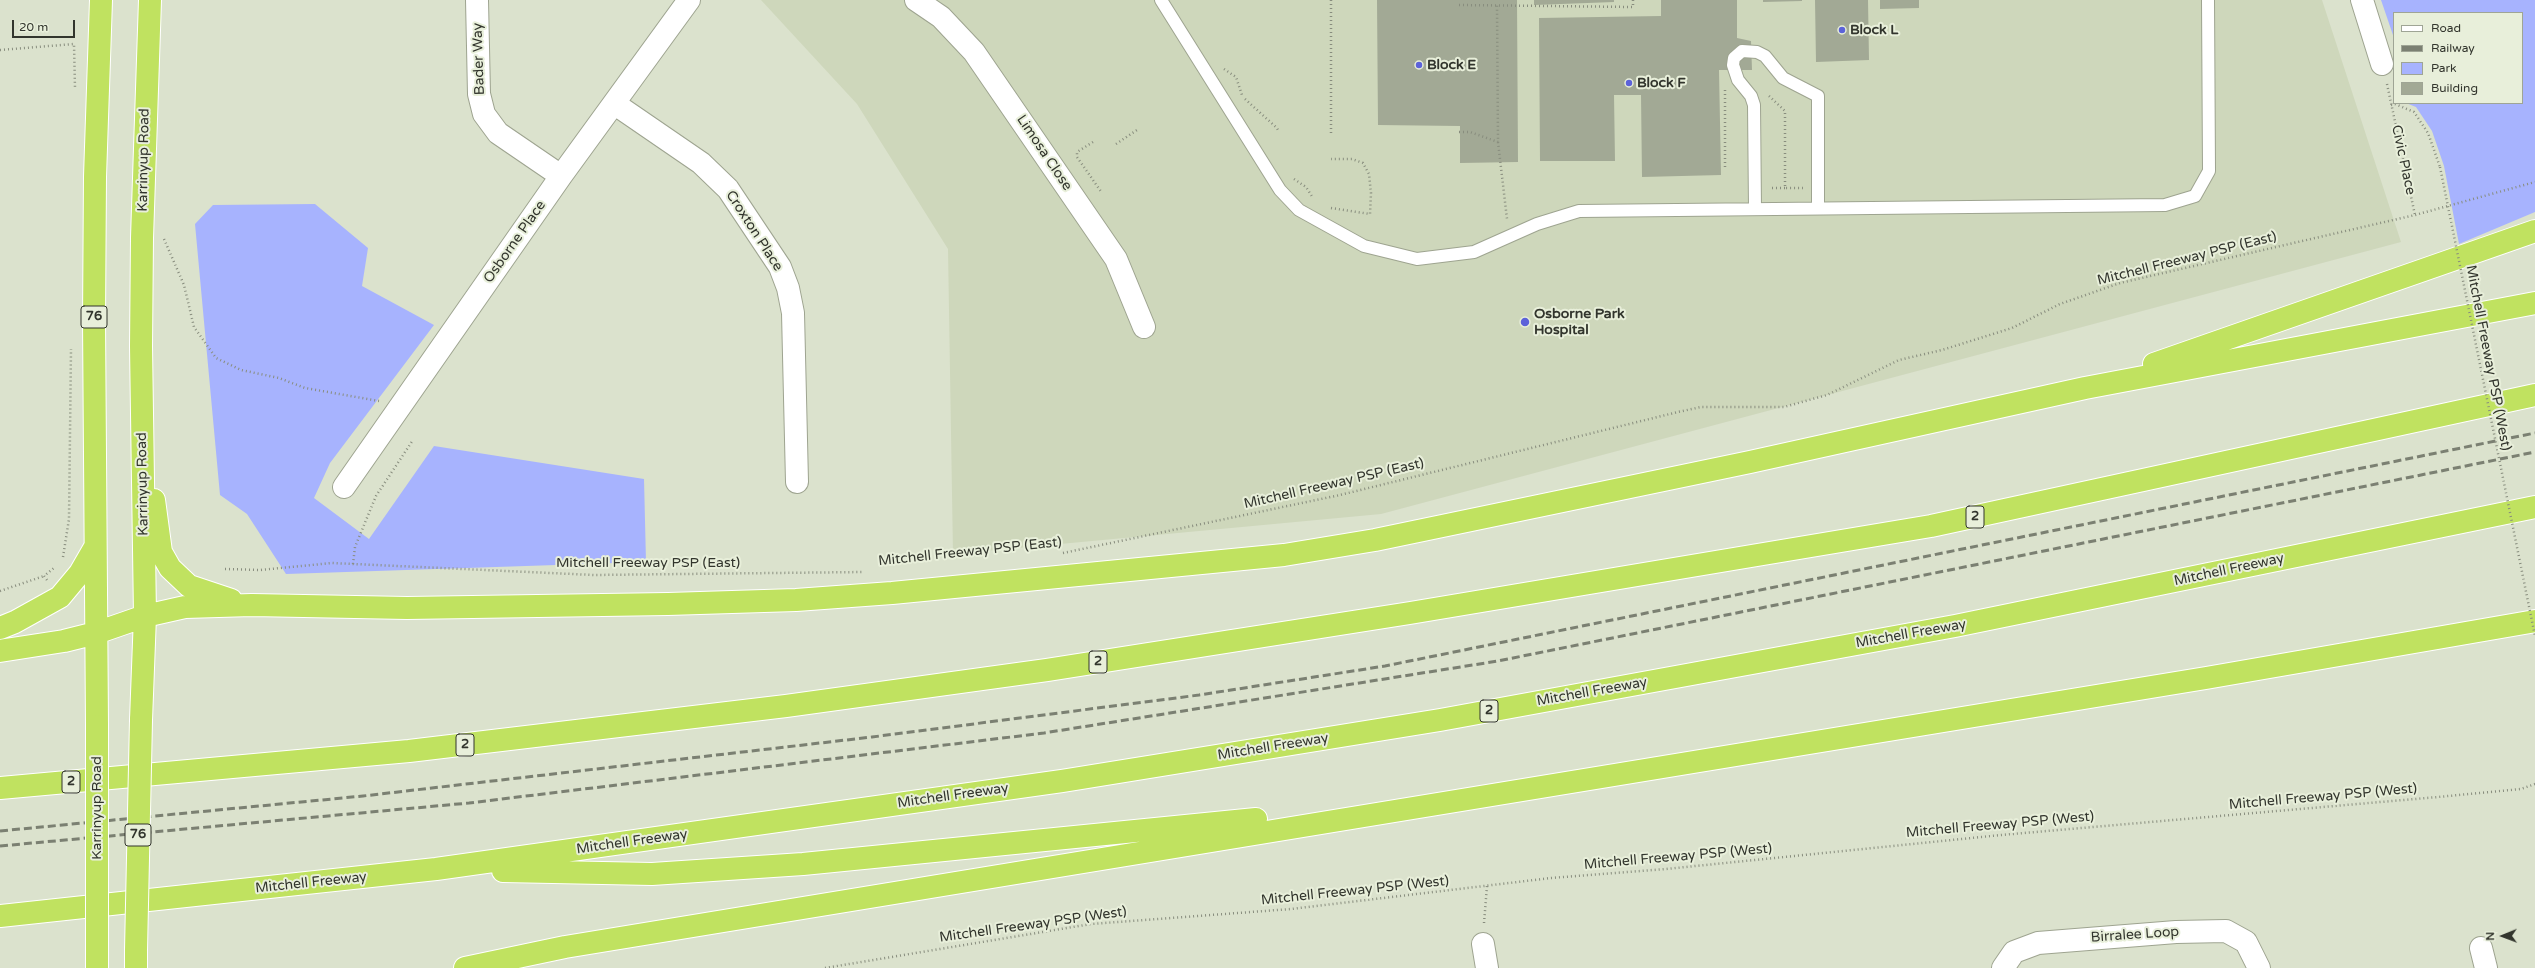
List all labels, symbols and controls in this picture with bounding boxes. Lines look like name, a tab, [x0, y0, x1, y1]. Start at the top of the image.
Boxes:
scale bar	[14, 12, 77, 38]
legend	[2393, 12, 2523, 104]
text: 20 m	[19, 20, 48, 34]
text: Road	[2431, 21, 2461, 35]
place label: Block L	[1850, 22, 1898, 38]
street label: Bader Way	[469, 23, 489, 95]
marker: Block L	[1837, 25, 1847, 35]
text: Railway	[2431, 41, 2475, 55]
place label: Block E	[1427, 57, 1476, 73]
marker: Block E	[1414, 60, 1424, 70]
text: Park	[2431, 61, 2457, 75]
place label: Block F	[1637, 75, 1686, 91]
marker: Block F	[1624, 78, 1634, 88]
text: Building	[2431, 81, 2478, 95]
street label: Karrinyup Road	[135, 108, 153, 212]
street label: Limosa Close	[1013, 112, 1075, 194]
street label: Civic Place	[2387, 123, 2419, 197]
street label: Croxton Place	[722, 188, 786, 274]
street label: Osborne Place	[480, 198, 550, 286]
street label: Mitchell Freeway PSP (East)	[2096, 229, 2278, 289]
street label: Mitchell Freeway PSP (West)	[2462, 264, 2514, 452]
road number: 76	[81, 306, 107, 328]
place label: Osborne Park Hospital	[1534, 306, 1625, 338]
marker: Osborne Park Hospital	[1519, 316, 1531, 328]
street label: Karrinyup Road	[134, 432, 152, 536]
street label: Mitchell Freeway PSP (East)	[1242, 455, 1426, 513]
road number: 2	[1966, 506, 1984, 528]
street label: Mitchell Freeway PSP (East)	[878, 534, 1062, 570]
street label: Mitchell Freeway	[2172, 550, 2286, 590]
street label: Mitchell Freeway PSP (East)	[556, 555, 740, 571]
street label: Mitchell Freeway	[1854, 616, 1968, 652]
road number: 2	[1089, 651, 1107, 673]
street label: Mitchell Freeway	[1535, 674, 1649, 710]
road number: 2	[1480, 700, 1498, 722]
street label: Mitchell Freeway	[1216, 730, 1330, 764]
road number: 2	[456, 734, 474, 756]
street label: Karrinyup Road	[89, 756, 105, 860]
road number: 2	[62, 771, 80, 793]
street label: Mitchell Freeway	[896, 780, 1010, 812]
street label: Mitchell Freeway PSP (West)	[2228, 780, 2418, 814]
street label: Mitchell Freeway PSP (West)	[1905, 808, 2095, 842]
road number: 76	[125, 824, 151, 846]
street label: Mitchell Freeway	[575, 826, 689, 858]
street label: Mitchell Freeway PSP (West)	[1583, 840, 1773, 874]
street label: Mitchell Freeway	[254, 869, 368, 897]
street label: Mitchell Freeway PSP (West)	[1260, 873, 1450, 909]
street label: Mitchell Freeway PSP (West)	[938, 904, 1128, 946]
north arrow	[2483, 916, 2523, 956]
street label: Birralee Loop	[2090, 924, 2180, 946]
text: N	[2484, 932, 2497, 941]

